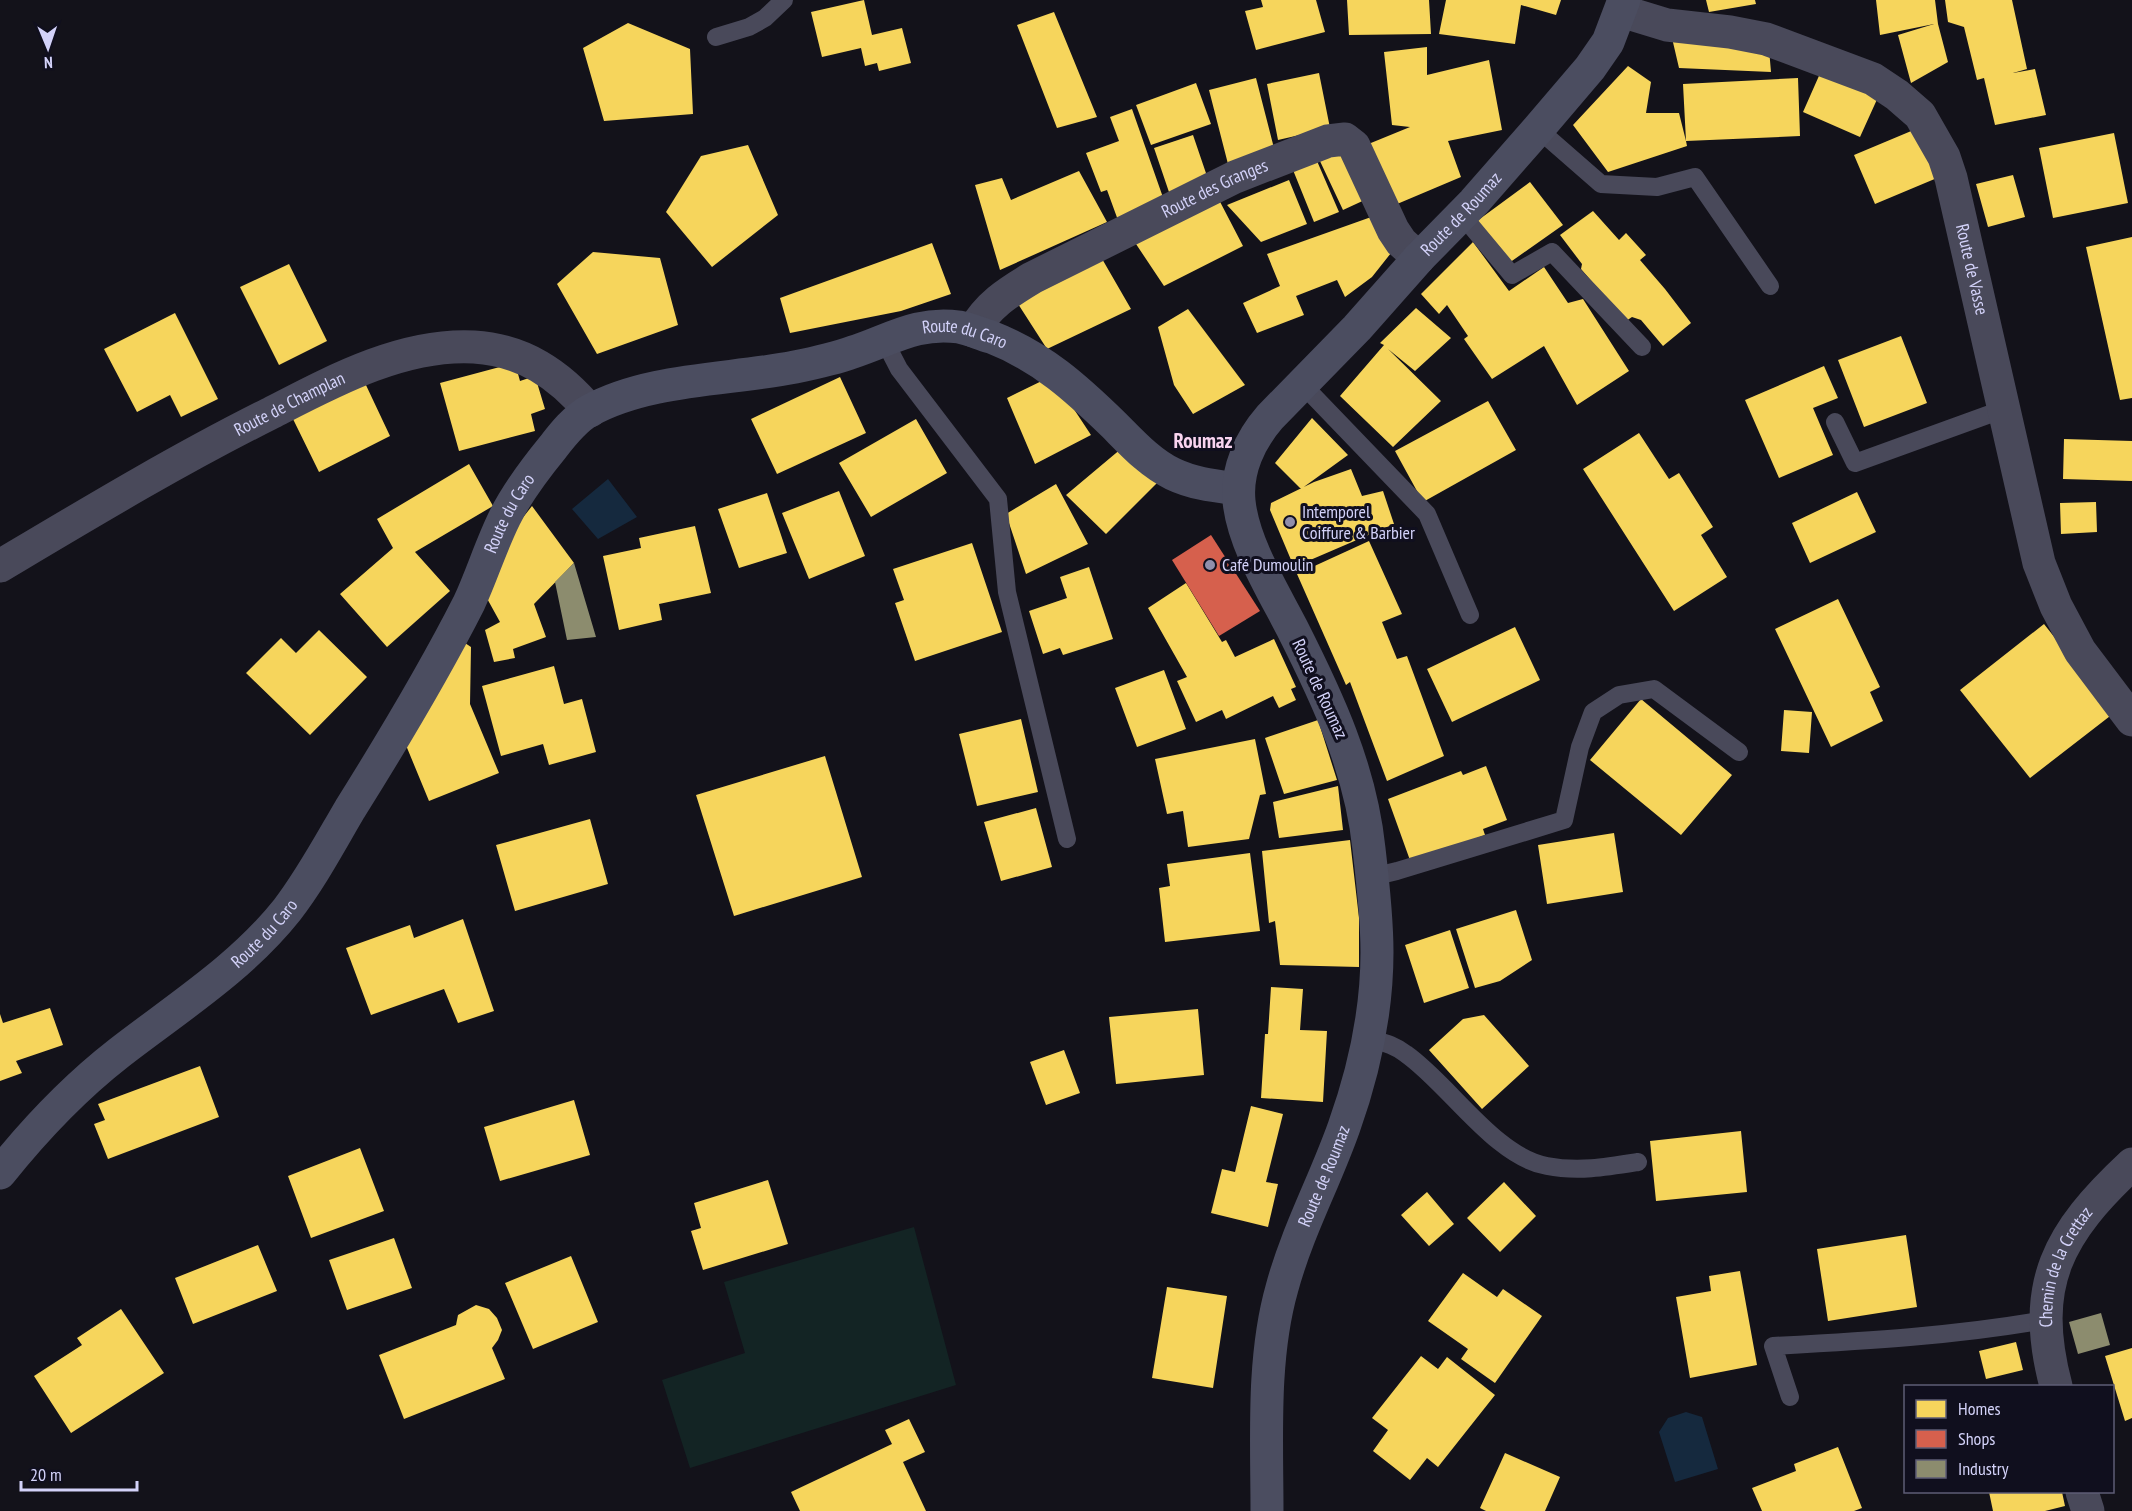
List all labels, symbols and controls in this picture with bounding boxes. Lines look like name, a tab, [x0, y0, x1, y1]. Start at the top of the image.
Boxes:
north arrow	[18, 18, 78, 78]
text: N	[44, 53, 53, 73]
street label: Route des Granges	[1158, 153, 1271, 223]
street label: Route de Roumaz	[1415, 167, 1506, 261]
street label: Route de Vasse	[1951, 222, 1994, 317]
street label: Route du Caro	[920, 314, 1012, 354]
street label: Route de Champlan	[230, 366, 348, 441]
district label: Roumaz	[1173, 427, 1233, 454]
street label: Route du Caro	[478, 469, 540, 556]
place label: Intemporel Coiffure & Barbier	[1302, 500, 1415, 544]
marker: Intemporel Coiffure & Barbier	[1283, 515, 1297, 529]
place label: Café Dumoulin	[1222, 553, 1314, 576]
marker: Café Dumoulin	[1203, 558, 1217, 572]
street label: Route de Roumaz	[1287, 635, 1354, 742]
street label: Route du Caro	[226, 894, 302, 973]
street label: Route de Roumaz	[1292, 1122, 1355, 1230]
street label: Chemin de la Crettaz	[2034, 1201, 2097, 1328]
legend	[1904, 1385, 2114, 1493]
text: Homes	[1958, 1397, 2001, 1420]
text: Shops	[1958, 1427, 1995, 1450]
scale bar	[21, 1454, 136, 1492]
text: Industry	[1958, 1457, 2009, 1480]
text: 20 m	[30, 1463, 62, 1486]

